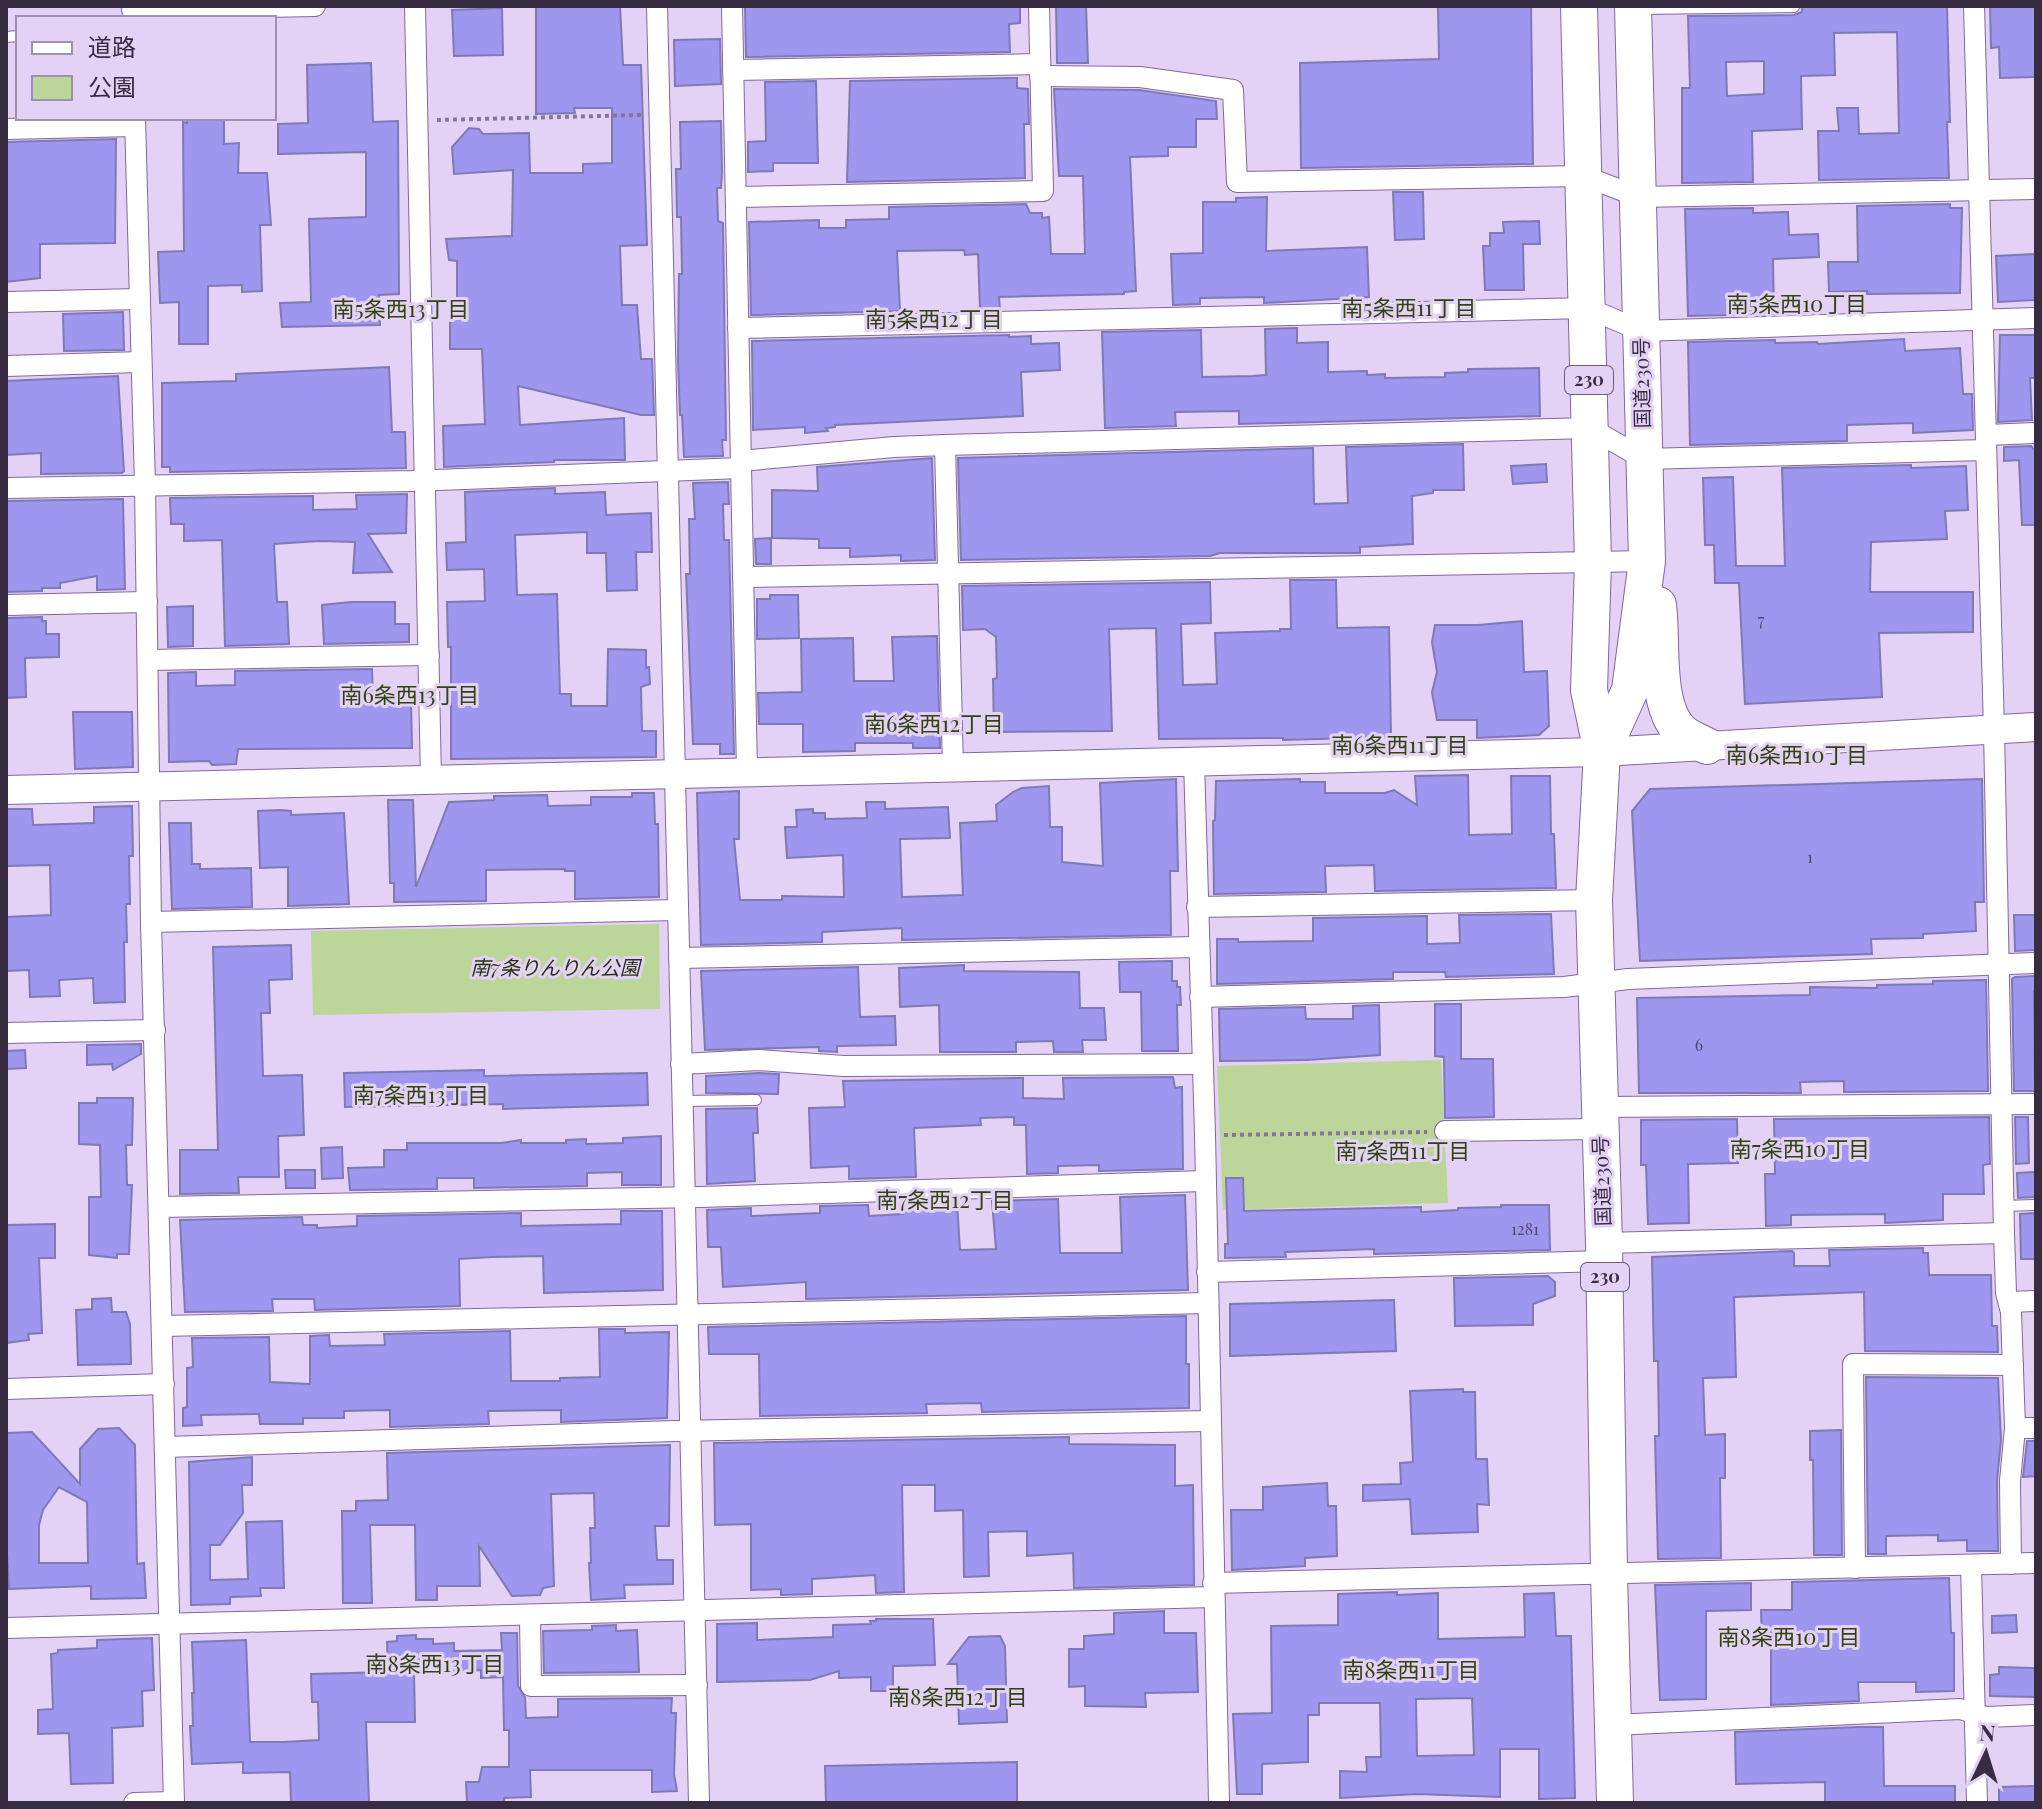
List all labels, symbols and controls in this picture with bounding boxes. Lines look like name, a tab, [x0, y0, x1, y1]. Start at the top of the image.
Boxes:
legend	[16, 16, 276, 120]
text: 道路	[88, 30, 136, 62]
text: 公園	[88, 70, 136, 102]
district label: 南5条西10丁目	[1727, 288, 1867, 318]
district label: 南5条西11丁目	[1341, 292, 1477, 322]
district label: 南5条西13丁目	[333, 293, 469, 323]
district label: 南5条西12丁目	[865, 303, 1003, 333]
street label: 国道230号	[1626, 337, 1655, 429]
road number: 230	[1565, 366, 1613, 394]
house number: 7	[1758, 609, 1765, 630]
district label: 南6条西13丁目	[340, 679, 480, 709]
district label: 南6条西12丁目	[864, 708, 1004, 738]
district label: 南6条西11丁目	[1331, 729, 1469, 759]
district label: 南6条西10丁目	[1726, 739, 1868, 769]
house number: 1	[1807, 846, 1813, 867]
park label: 南7条りんりん公園	[470, 953, 643, 980]
house number: 6	[1695, 1034, 1703, 1055]
district label: 南7条西13丁目	[353, 1079, 489, 1109]
district label: 南7条西10丁目	[1730, 1133, 1870, 1163]
district label: 南7条西11丁目	[1335, 1135, 1471, 1165]
street label: 国道230号	[1585, 1135, 1616, 1227]
district label: 南7条西12丁目	[876, 1184, 1014, 1214]
house number: 1281	[1511, 1218, 1539, 1239]
road number: 230	[1581, 1263, 1629, 1291]
district label: 南8条西10丁目	[1718, 1621, 1860, 1651]
district label: 南8条西13丁目	[365, 1648, 505, 1678]
district label: 南8条西11丁目	[1342, 1654, 1480, 1684]
district label: 南8条西12丁目	[888, 1681, 1028, 1711]
north arrow	[1946, 1713, 2026, 1793]
text: N	[1978, 1717, 1997, 1748]

